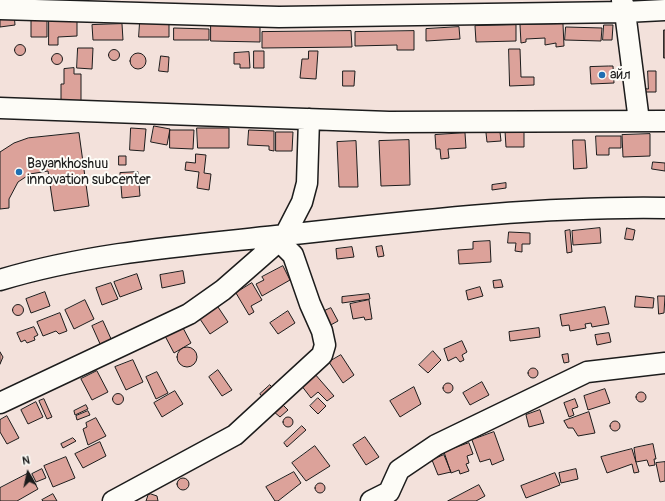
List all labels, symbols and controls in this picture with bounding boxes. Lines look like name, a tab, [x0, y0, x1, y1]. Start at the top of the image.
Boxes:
place label: айл	[610, 67, 631, 83]
marker: айл	[597, 70, 607, 80]
place label: Bayankhoshuu innovation subcenter	[27, 156, 151, 188]
marker: Bayankhoshuu innovation subcenter	[14, 167, 24, 177]
north arrow	[8, 453, 48, 493]
text: N	[21, 454, 31, 468]

